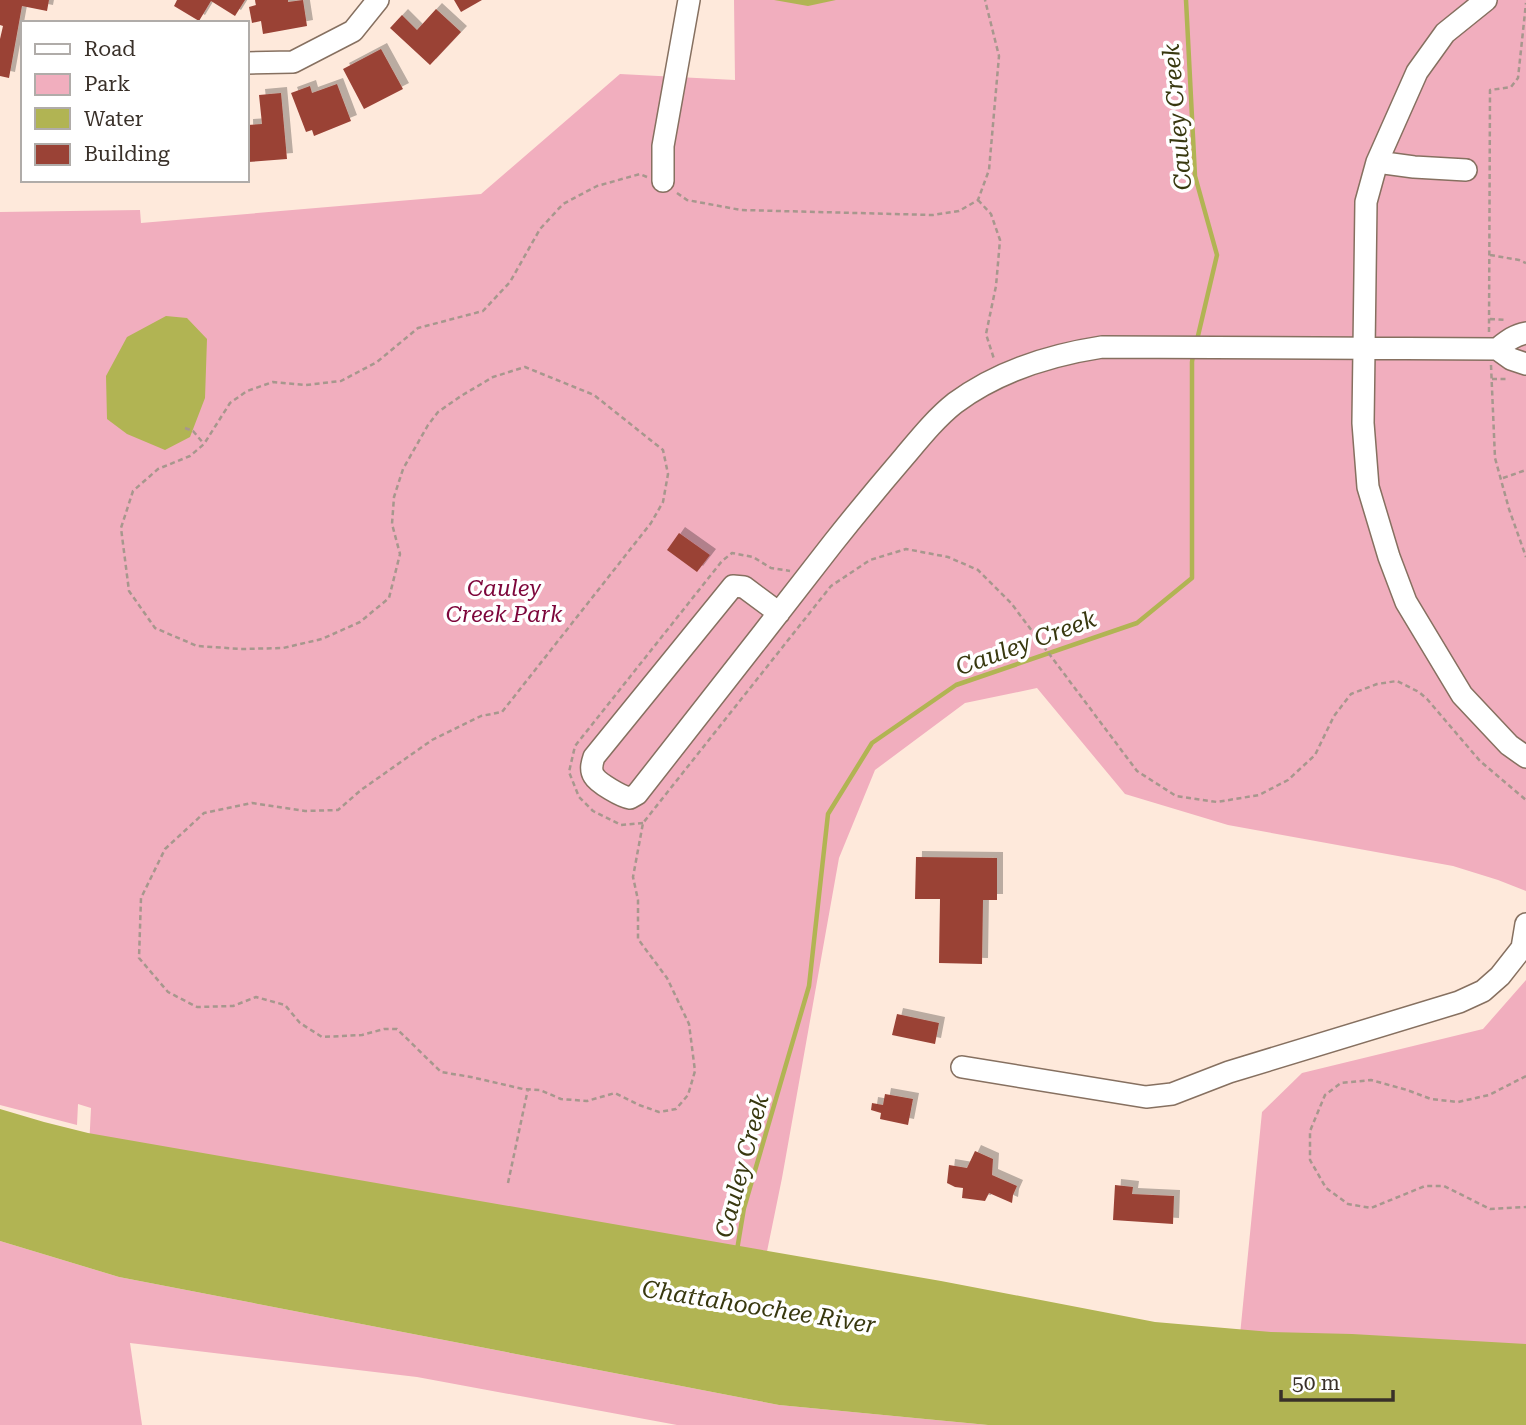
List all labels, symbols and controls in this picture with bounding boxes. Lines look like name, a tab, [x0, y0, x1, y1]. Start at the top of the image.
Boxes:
legend	[21, 21, 248, 182]
text: Road	[84, 37, 136, 61]
water label: Cauley Creek	[1157, 42, 1197, 192]
text: Park	[84, 72, 130, 96]
text: Water	[84, 107, 144, 131]
text: Building	[84, 142, 170, 166]
park label: Cauley Creek Park	[446, 575, 563, 628]
water label: Cauley Creek	[952, 605, 1100, 681]
water label: Cauley Creek	[709, 1091, 775, 1241]
water label: Chattahoochee River	[640, 1275, 878, 1339]
scale bar	[1281, 1358, 1393, 1402]
text: 50 m	[1292, 1371, 1340, 1395]

